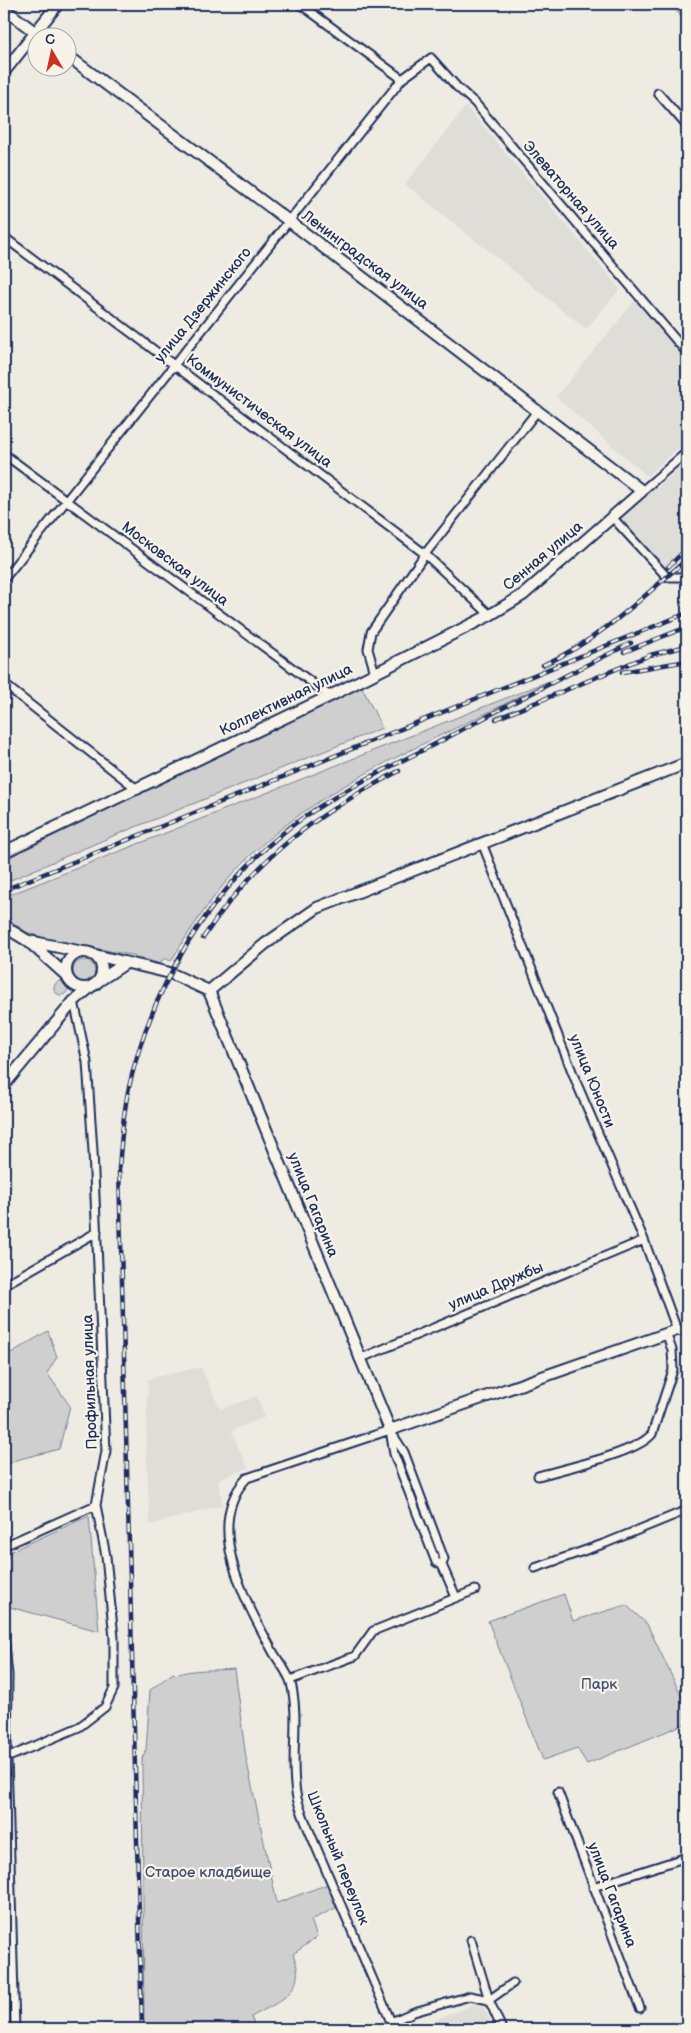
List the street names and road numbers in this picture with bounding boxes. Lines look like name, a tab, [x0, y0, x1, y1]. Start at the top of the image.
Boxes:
street label: Элеваторная улица	[519, 137, 624, 253]
street label: Ленинградская улица	[297, 206, 432, 314]
street label: улица Дзержинского	[150, 243, 256, 367]
street label: Коммунистическая улица	[182, 350, 336, 472]
street label: Сенная улица	[499, 517, 587, 595]
street label: Московская улица	[118, 518, 232, 610]
street label: Коллективная улица	[217, 660, 356, 740]
street label: улица Юности	[565, 1031, 619, 1131]
street label: улица Гагарина	[283, 1150, 343, 1260]
street label: улица Дружбы	[446, 1258, 546, 1314]
street label: Профильная улица	[78, 1314, 102, 1450]
street label: Школьный переулок	[302, 1788, 374, 1928]
street label: улица Гагарина	[583, 1840, 641, 1950]

